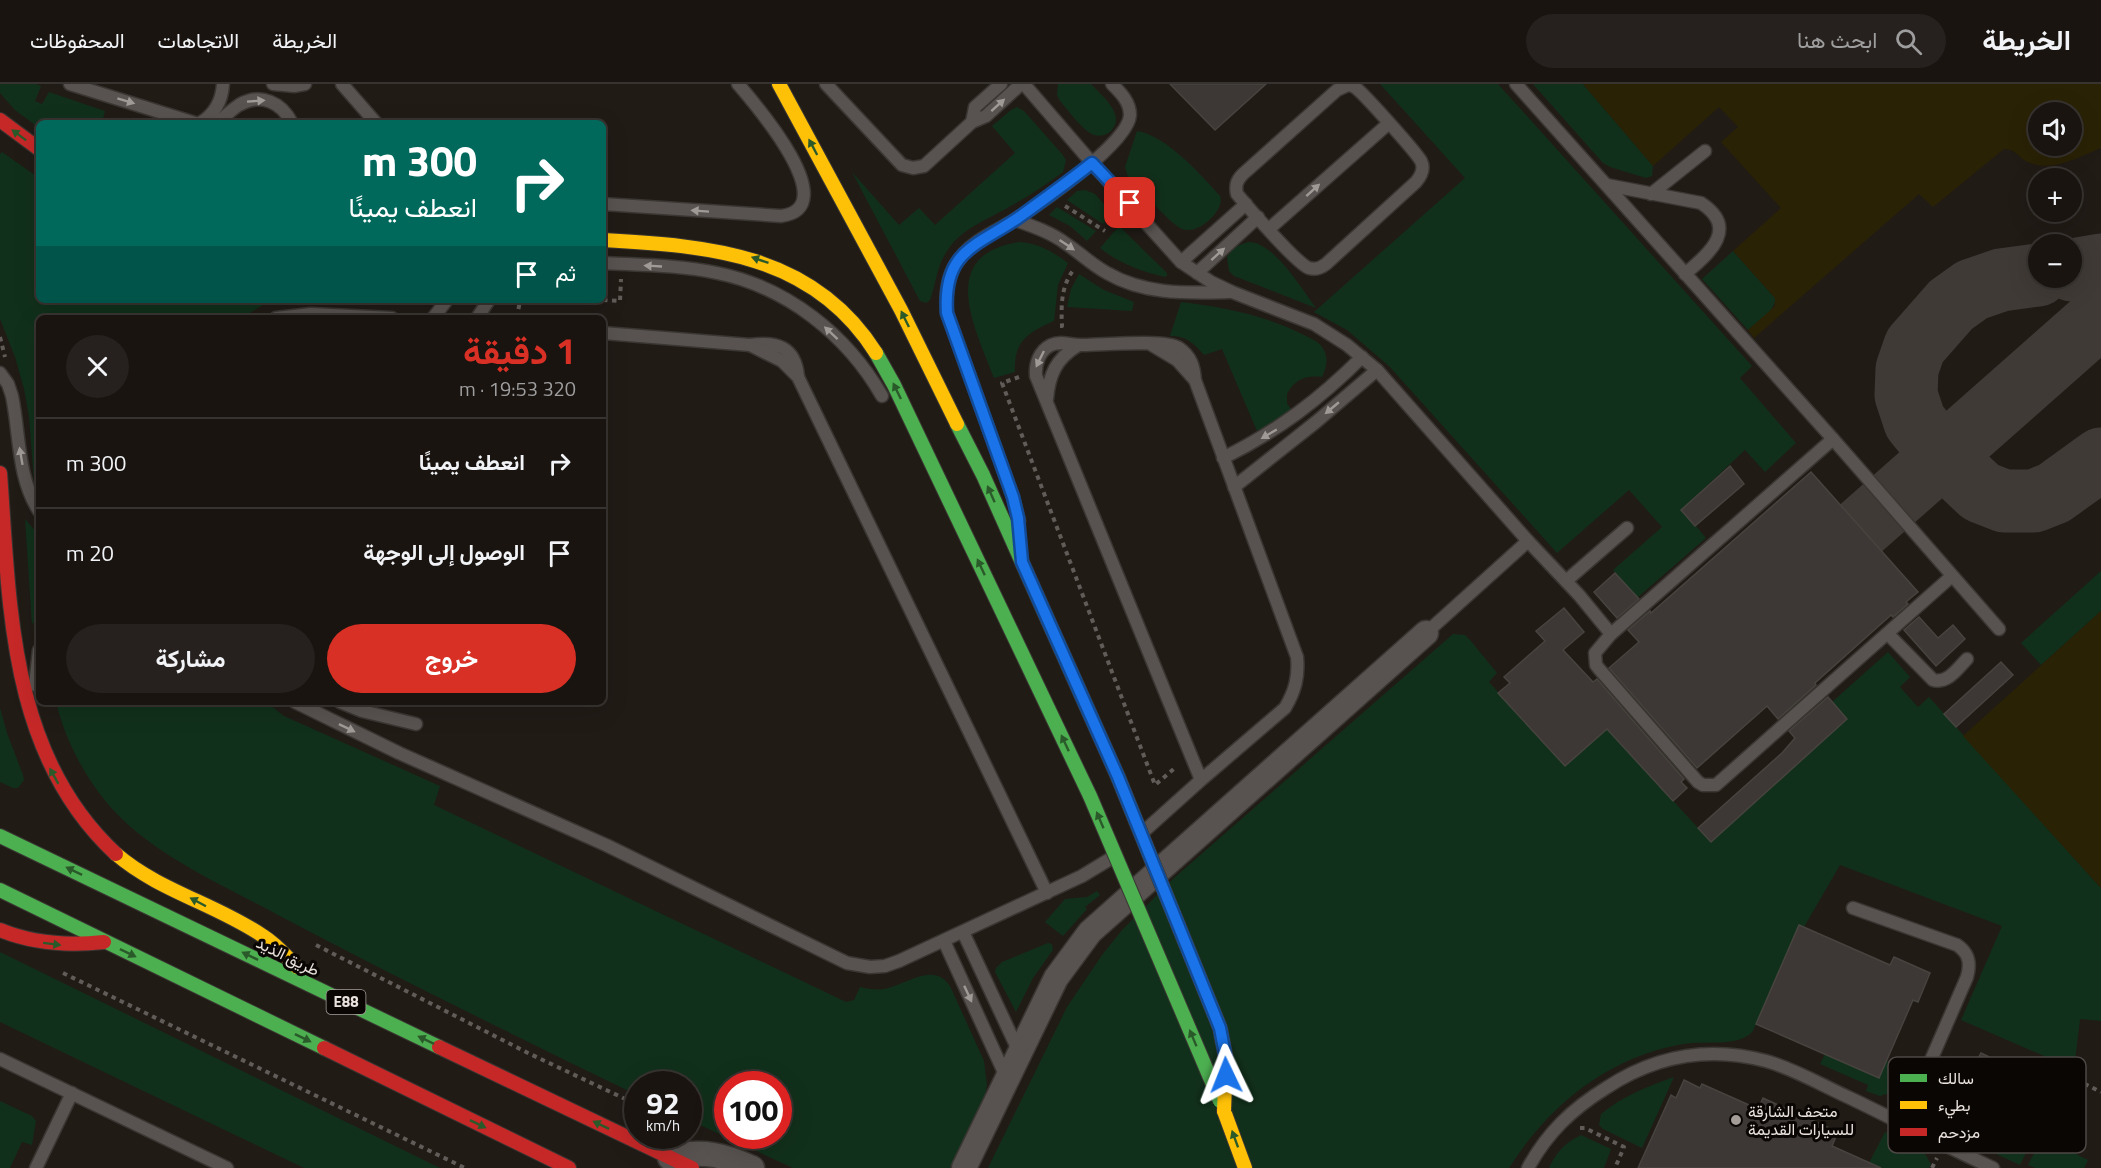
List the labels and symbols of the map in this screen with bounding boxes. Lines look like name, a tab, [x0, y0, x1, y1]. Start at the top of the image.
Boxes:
one-way arrow	[246, 96, 265, 106]
one-way arrow	[117, 97, 135, 107]
one-way arrow	[990, 99, 1005, 112]
one-way arrow	[12, 129, 28, 141]
one-way arrow	[808, 138, 818, 155]
pin	[1104, 177, 1155, 228]
one-way arrow	[1305, 184, 1320, 197]
one-way arrow	[691, 206, 710, 216]
one-way arrow	[1059, 239, 1075, 250]
one-way arrow	[1210, 248, 1225, 261]
one-way arrow	[751, 255, 769, 265]
one-way arrow	[644, 262, 663, 271]
one-way arrow	[900, 310, 910, 327]
one-way arrow	[824, 326, 839, 340]
one-way arrow	[1036, 350, 1045, 367]
one-way arrow	[892, 383, 901, 400]
one-way arrow	[1324, 402, 1340, 415]
one-way arrow	[1261, 428, 1277, 439]
one-way arrow	[16, 446, 25, 465]
one-way arrow	[986, 485, 995, 503]
one-way arrow	[976, 559, 985, 576]
one-way arrow	[338, 724, 355, 733]
one-way arrow	[1060, 735, 1069, 752]
one-way arrow	[50, 767, 60, 784]
one-way arrow	[1095, 811, 1104, 829]
one-way arrow	[66, 867, 83, 876]
one-way arrow	[189, 897, 206, 907]
street label: طريق الذيد	[252, 930, 324, 982]
one-way arrow	[43, 939, 62, 949]
one-way arrow	[119, 947, 137, 957]
one-way arrow	[241, 951, 258, 960]
one-way arrow	[963, 985, 973, 1003]
road number: E88	[326, 990, 366, 1014]
one-way arrow	[1188, 1029, 1197, 1047]
one-way arrow	[295, 1034, 312, 1043]
one-way arrow	[417, 1036, 434, 1045]
position arrow	[1194, 1043, 1258, 1107]
legend	[1888, 1057, 2086, 1153]
text: سالك	[1938, 1066, 1974, 1090]
speed limit sign: 100	[714, 1071, 792, 1149]
text: بطيء	[1938, 1093, 1970, 1119]
place label: متحف الشارقة للسيارات القديمة	[1748, 1099, 1854, 1141]
marker: متحف الشارقة للسيارات القديمة	[1729, 1113, 1743, 1127]
one-way arrow	[470, 1119, 487, 1128]
one-way arrow	[593, 1120, 610, 1129]
text: مزدحم	[1938, 1120, 1980, 1144]
one-way arrow	[1229, 1130, 1239, 1148]

